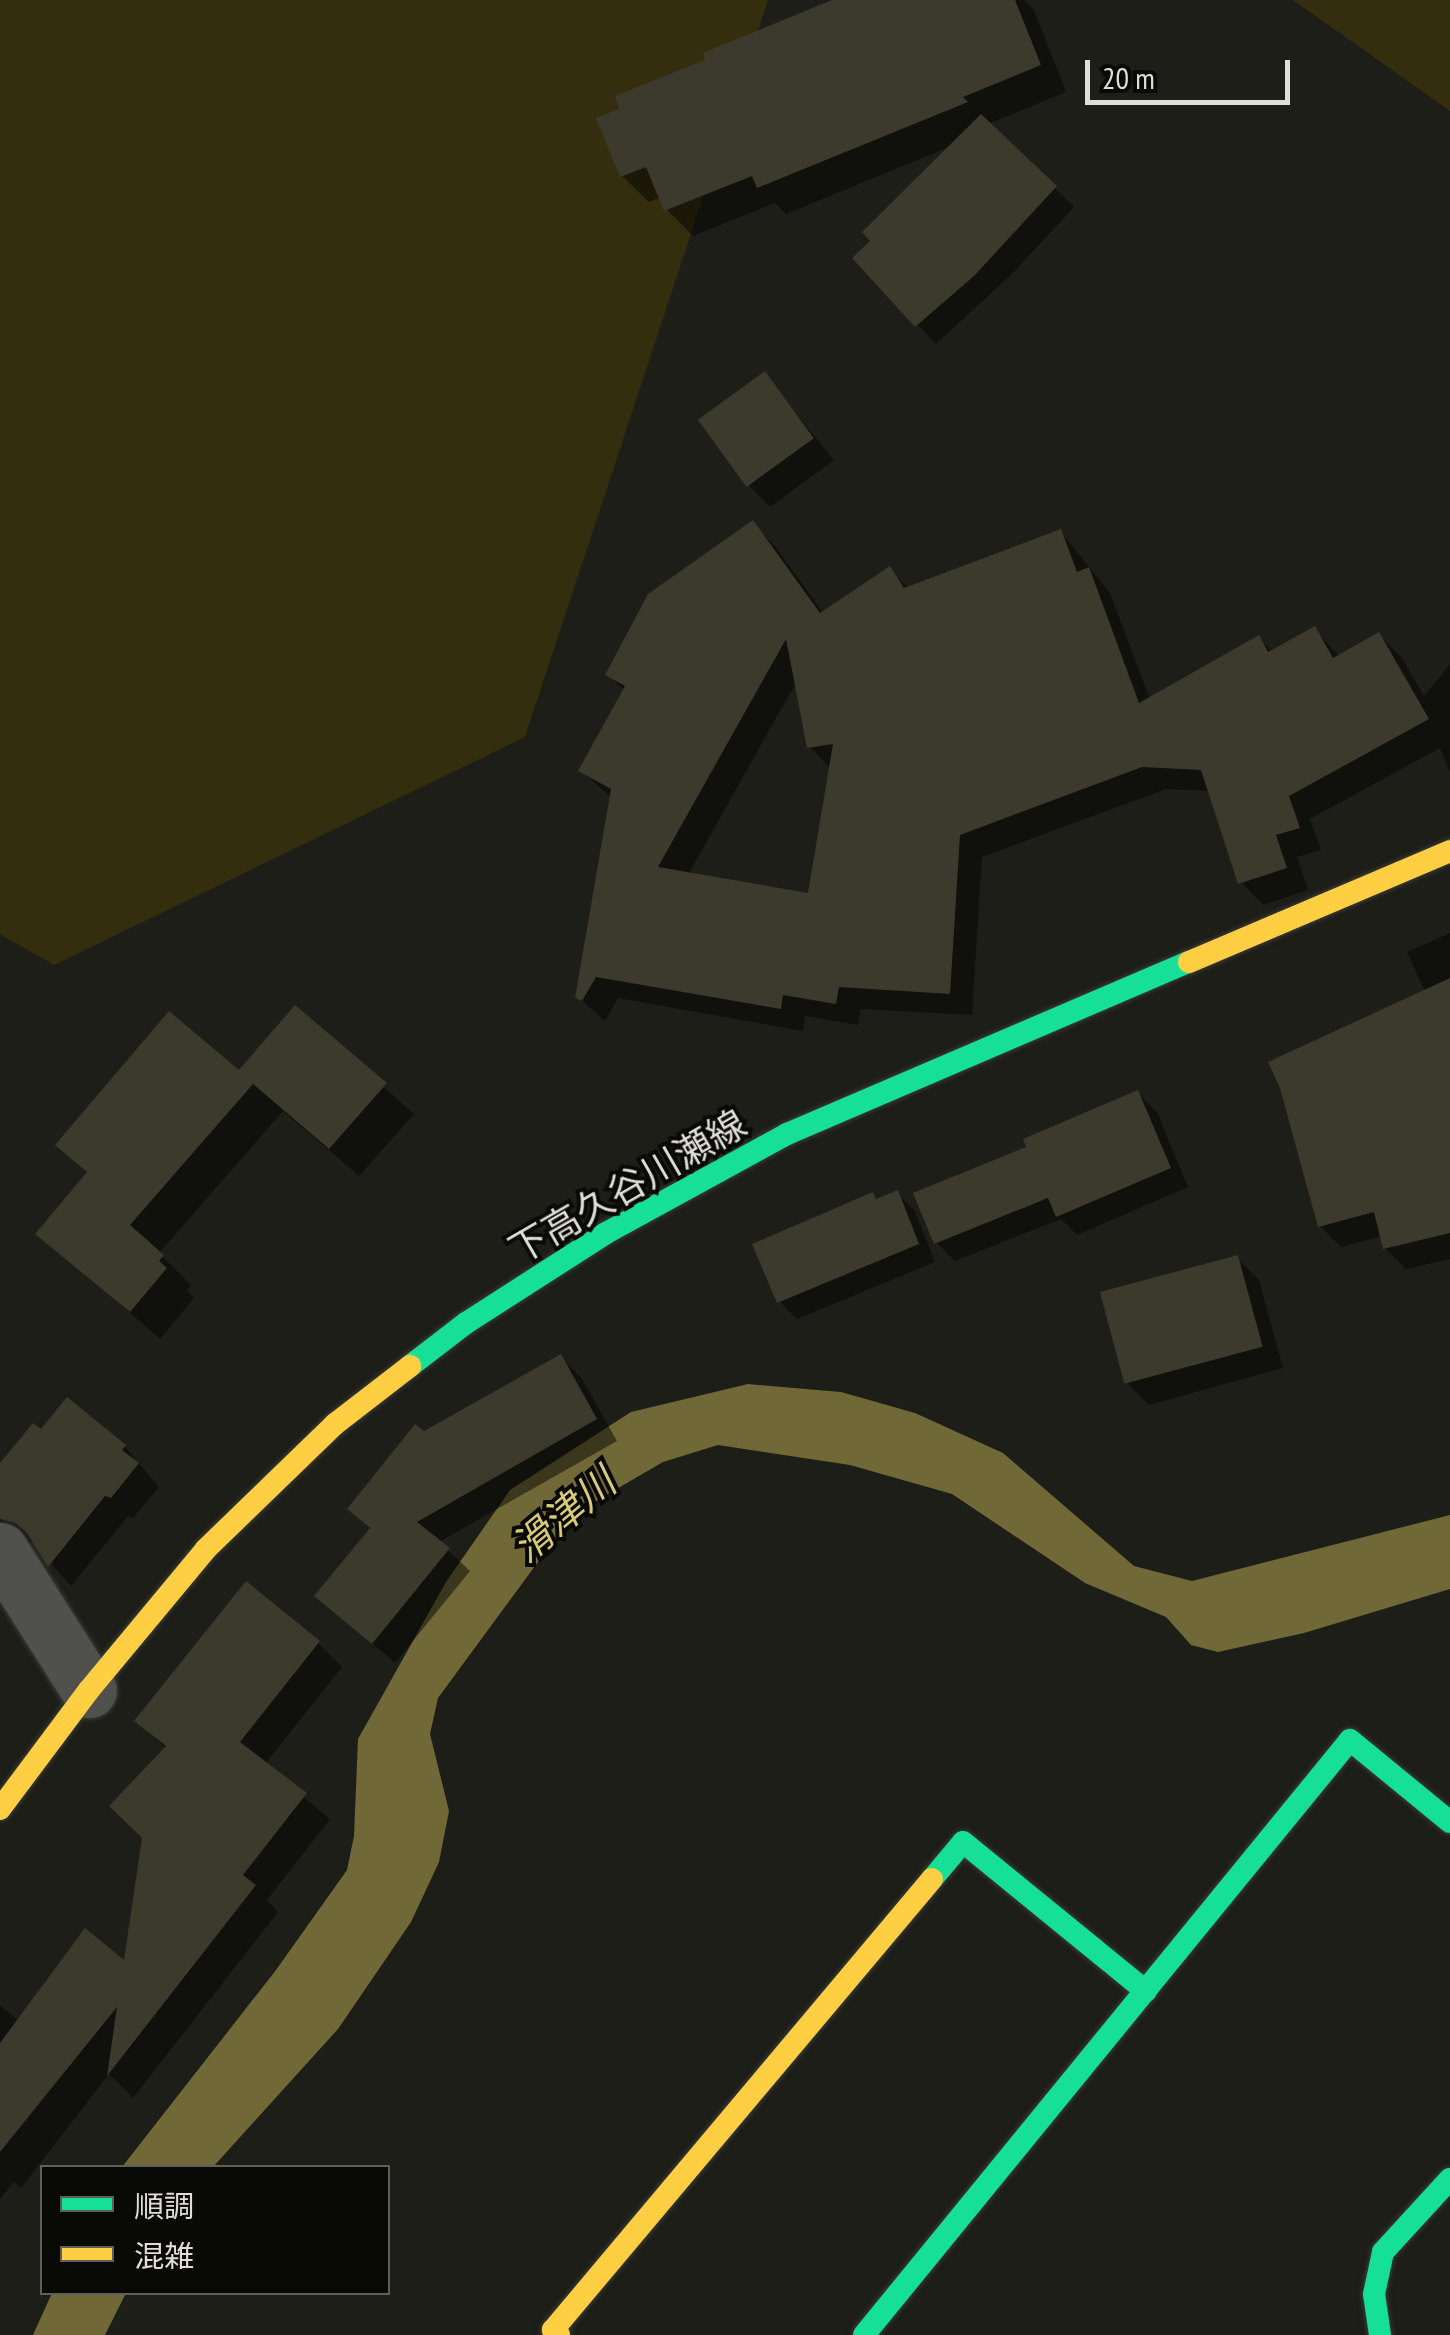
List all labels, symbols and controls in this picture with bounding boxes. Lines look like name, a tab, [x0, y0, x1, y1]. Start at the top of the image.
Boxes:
scale bar	[1090, 40, 1295, 102]
text: 20 m	[1102, 58, 1155, 97]
street label: 下高久谷川瀬線	[500, 1100, 754, 1272]
water label: 滑津川	[502, 1457, 624, 1571]
legend	[40, 2165, 390, 2295]
text: 順調	[134, 2186, 194, 2225]
text: 混雑	[134, 2236, 194, 2275]

